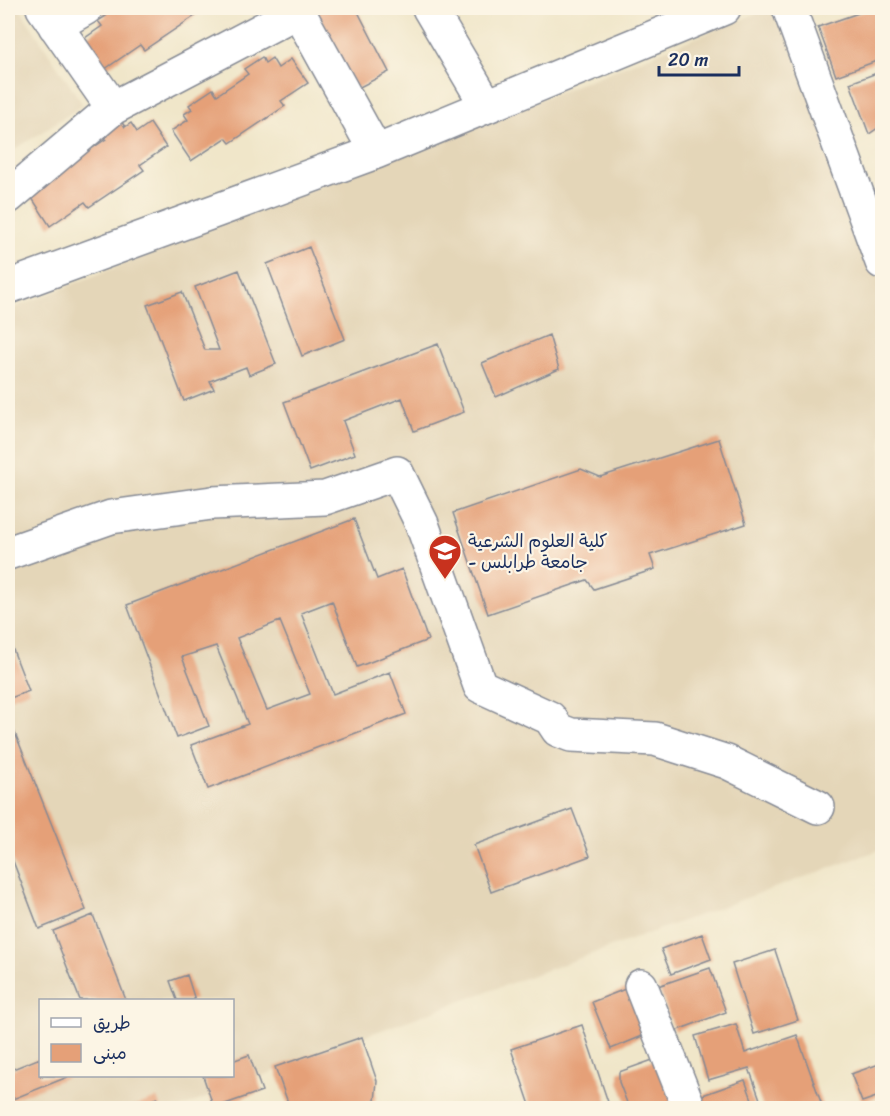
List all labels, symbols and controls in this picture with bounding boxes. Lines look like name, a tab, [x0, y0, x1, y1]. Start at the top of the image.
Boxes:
scale bar	[659, 39, 738, 77]
text: 20 m	[668, 44, 708, 76]
place label: كلية العلوم الشرعية - جامعة طرابلس	[468, 525, 608, 578]
school or university icon: كلية العلوم الشرعية - جامعة طرابلس	[427, 533, 463, 580]
legend	[39, 999, 234, 1077]
text: طريق	[93, 1007, 131, 1039]
text: مبنى	[93, 1037, 127, 1069]

